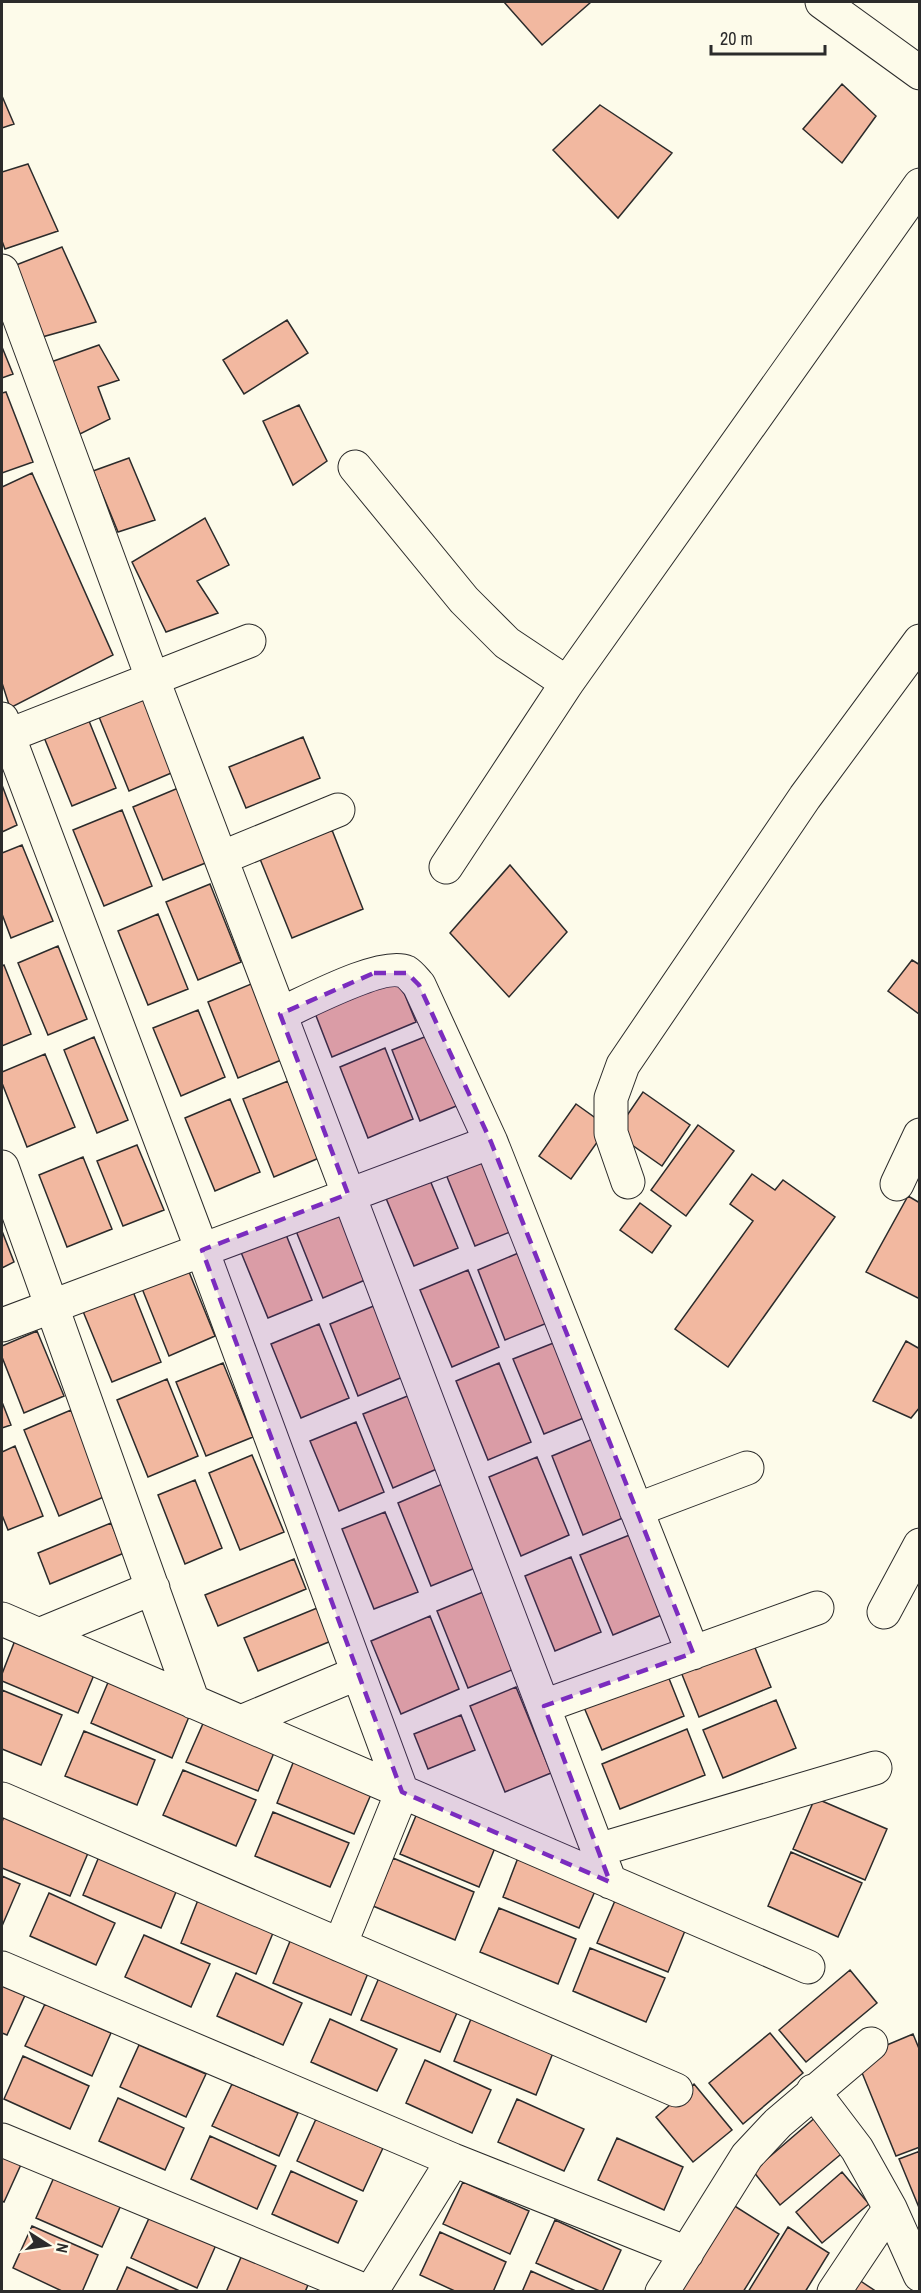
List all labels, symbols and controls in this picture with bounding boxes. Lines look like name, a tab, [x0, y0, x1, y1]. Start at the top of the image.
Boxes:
scale bar	[711, 18, 825, 56]
text: 20 m	[720, 26, 753, 51]
north arrow	[18, 2215, 78, 2275]
text: N	[51, 2241, 74, 2255]

